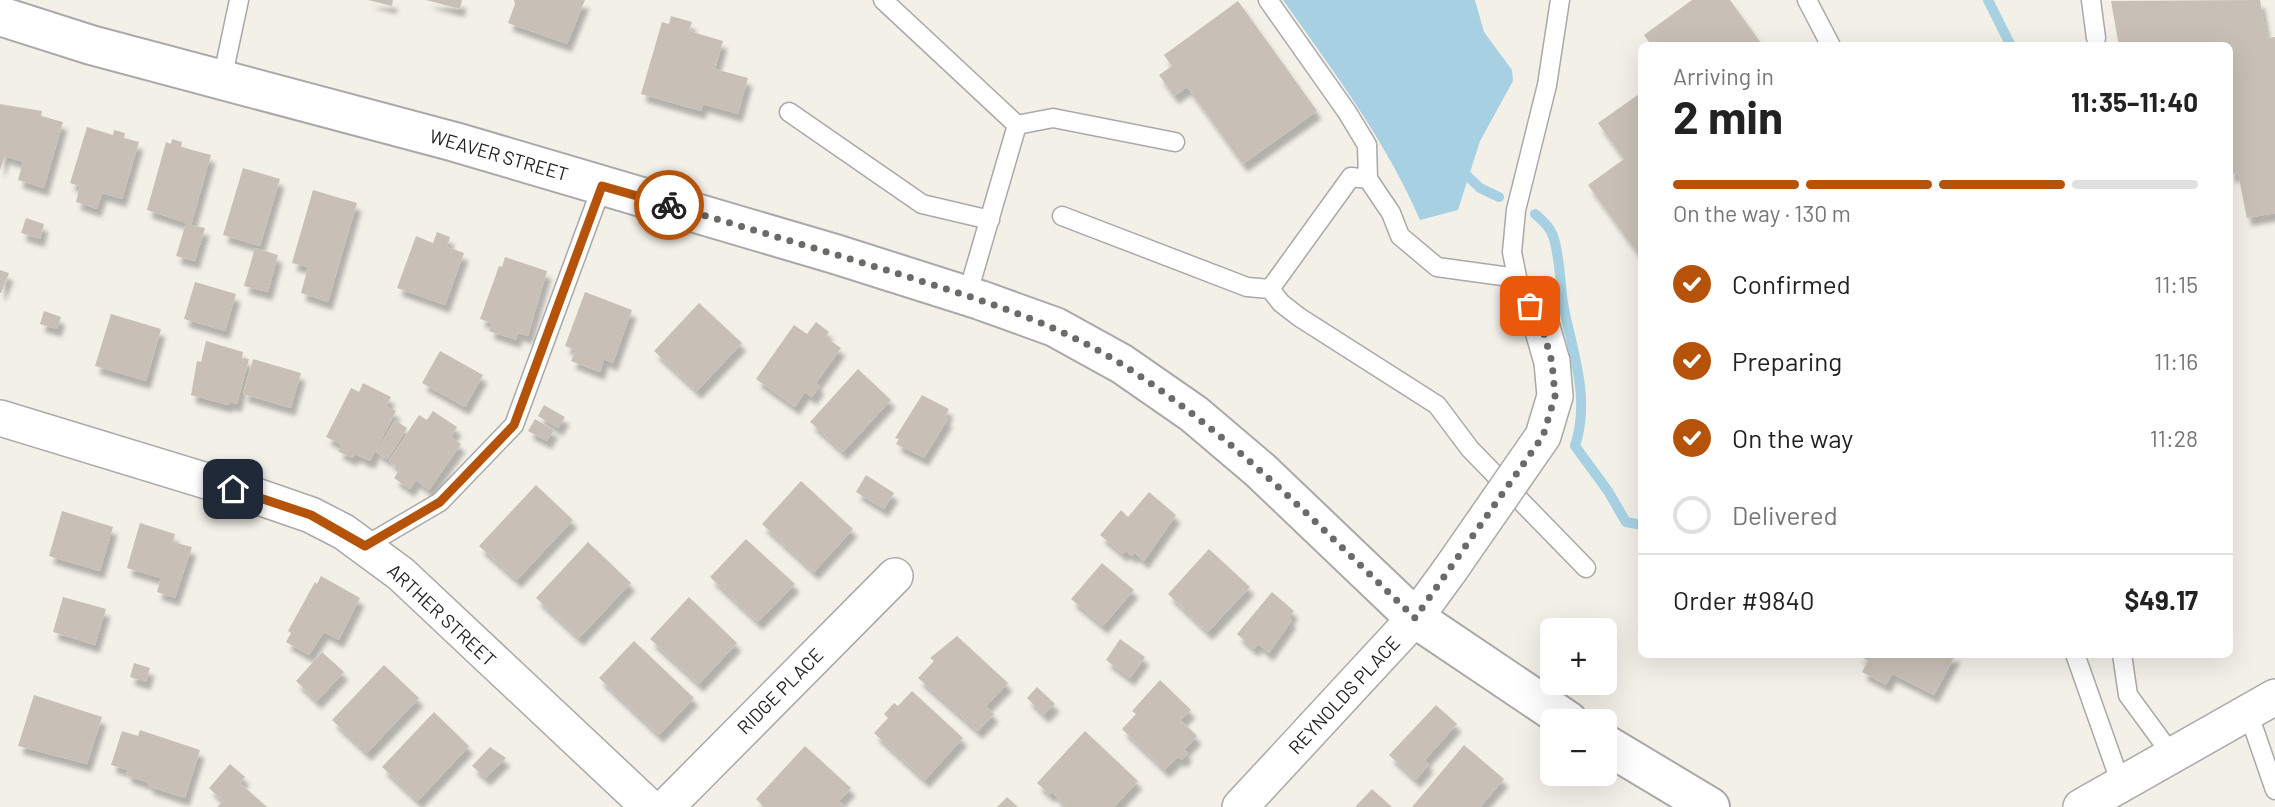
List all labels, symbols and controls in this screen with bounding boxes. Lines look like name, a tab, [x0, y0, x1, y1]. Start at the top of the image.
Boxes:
text: Arriving in	[1673, 62, 1774, 90]
text: 11:35–11:40	[2071, 86, 2198, 117]
text: 2 min	[1673, 88, 1783, 143]
street label: WEAVER STREET	[427, 124, 571, 185]
courier	[634, 170, 704, 240]
icon: bike	[650, 186, 688, 224]
text: On the way · 130 m	[1673, 199, 1851, 227]
icon: check	[1673, 265, 1711, 303]
text: Confirmed	[1732, 268, 1851, 299]
text: 11:15	[2154, 270, 2198, 298]
pin	[1500, 276, 1560, 336]
icon: bag	[1511, 287, 1549, 325]
icon: check	[1673, 342, 1711, 380]
text: Preparing	[1732, 345, 1842, 376]
text: 11:16	[2154, 347, 2198, 375]
icon: check	[1673, 419, 1711, 457]
text: On the way	[1732, 422, 1853, 453]
text: 11:28	[2150, 424, 2198, 452]
pin	[203, 459, 263, 519]
icon: home	[214, 470, 252, 508]
text: Delivered	[1732, 499, 1838, 530]
street label: ARTHER STREET	[383, 558, 501, 671]
text: Order #9840	[1673, 584, 1814, 615]
text: $49.17	[2124, 584, 2198, 615]
map controls	[1540, 618, 1617, 786]
button: +	[1540, 618, 1617, 695]
street label: REYNOLDS PLACE	[1283, 631, 1404, 758]
street label: RIDGE PLACE	[732, 643, 828, 739]
button: −	[1540, 709, 1617, 786]

